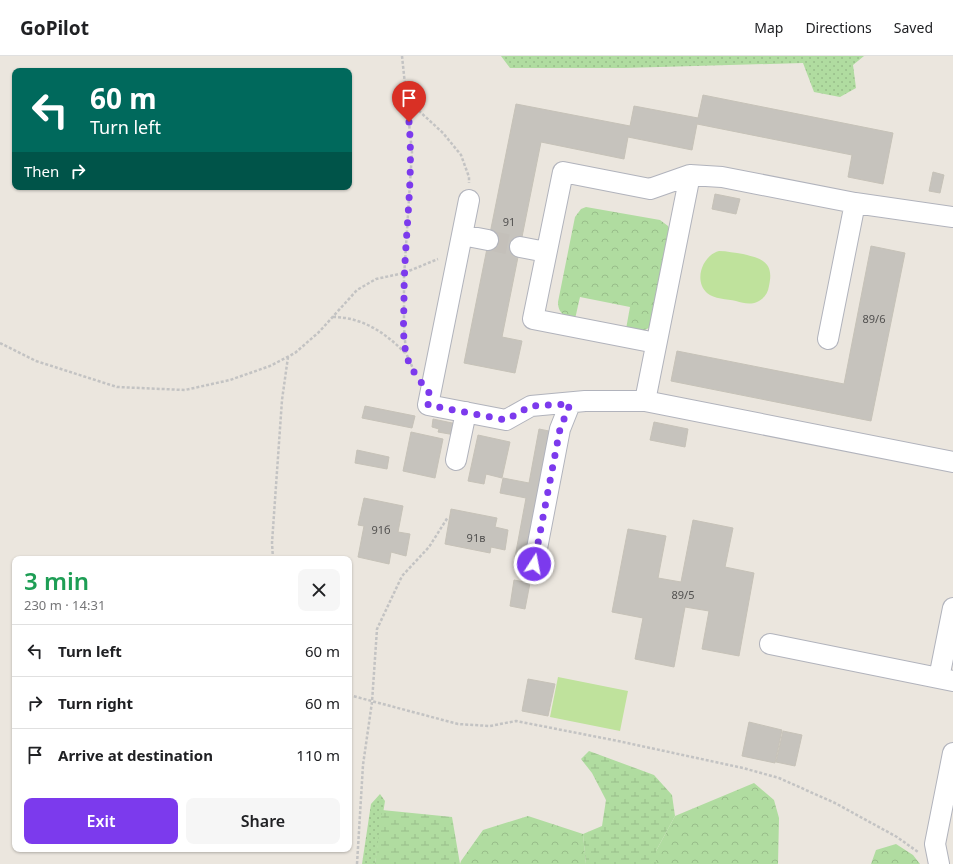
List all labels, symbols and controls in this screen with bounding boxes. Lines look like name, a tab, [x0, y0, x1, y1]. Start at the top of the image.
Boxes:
text: GoPilot	[20, 15, 89, 41]
text: Map	[754, 18, 783, 37]
text: Directions	[805, 18, 872, 37]
text: Saved	[894, 18, 933, 37]
text: 60 m	[90, 79, 157, 117]
pin	[392, 81, 426, 122]
icon: left	[24, 84, 76, 136]
icon: arrive	[398, 87, 420, 109]
text: Turn left	[90, 115, 161, 139]
icon: right	[67, 160, 89, 182]
text: Then	[24, 161, 59, 181]
house number: 91	[503, 214, 515, 229]
house number: 89/6	[863, 311, 885, 326]
house number: 91б	[371, 522, 391, 537]
house number: 91в	[467, 530, 485, 545]
position arrow	[513, 543, 555, 585]
text: 3 min	[24, 564, 89, 597]
button: close	[298, 569, 340, 611]
house number: 89/5	[672, 587, 694, 602]
text: 230 m · 14:31	[24, 596, 105, 614]
icon: left	[24, 640, 46, 662]
text: Turn left	[58, 641, 122, 661]
text: 60 m	[305, 641, 340, 661]
icon: right	[24, 692, 46, 714]
text: Turn right	[58, 693, 133, 713]
text: 60 m	[305, 693, 340, 713]
icon: arrive	[24, 744, 46, 766]
text: Arrive at destination	[58, 745, 213, 765]
text: 110 m	[296, 745, 340, 765]
button: Exit	[24, 798, 178, 844]
button: Share	[186, 798, 340, 844]

